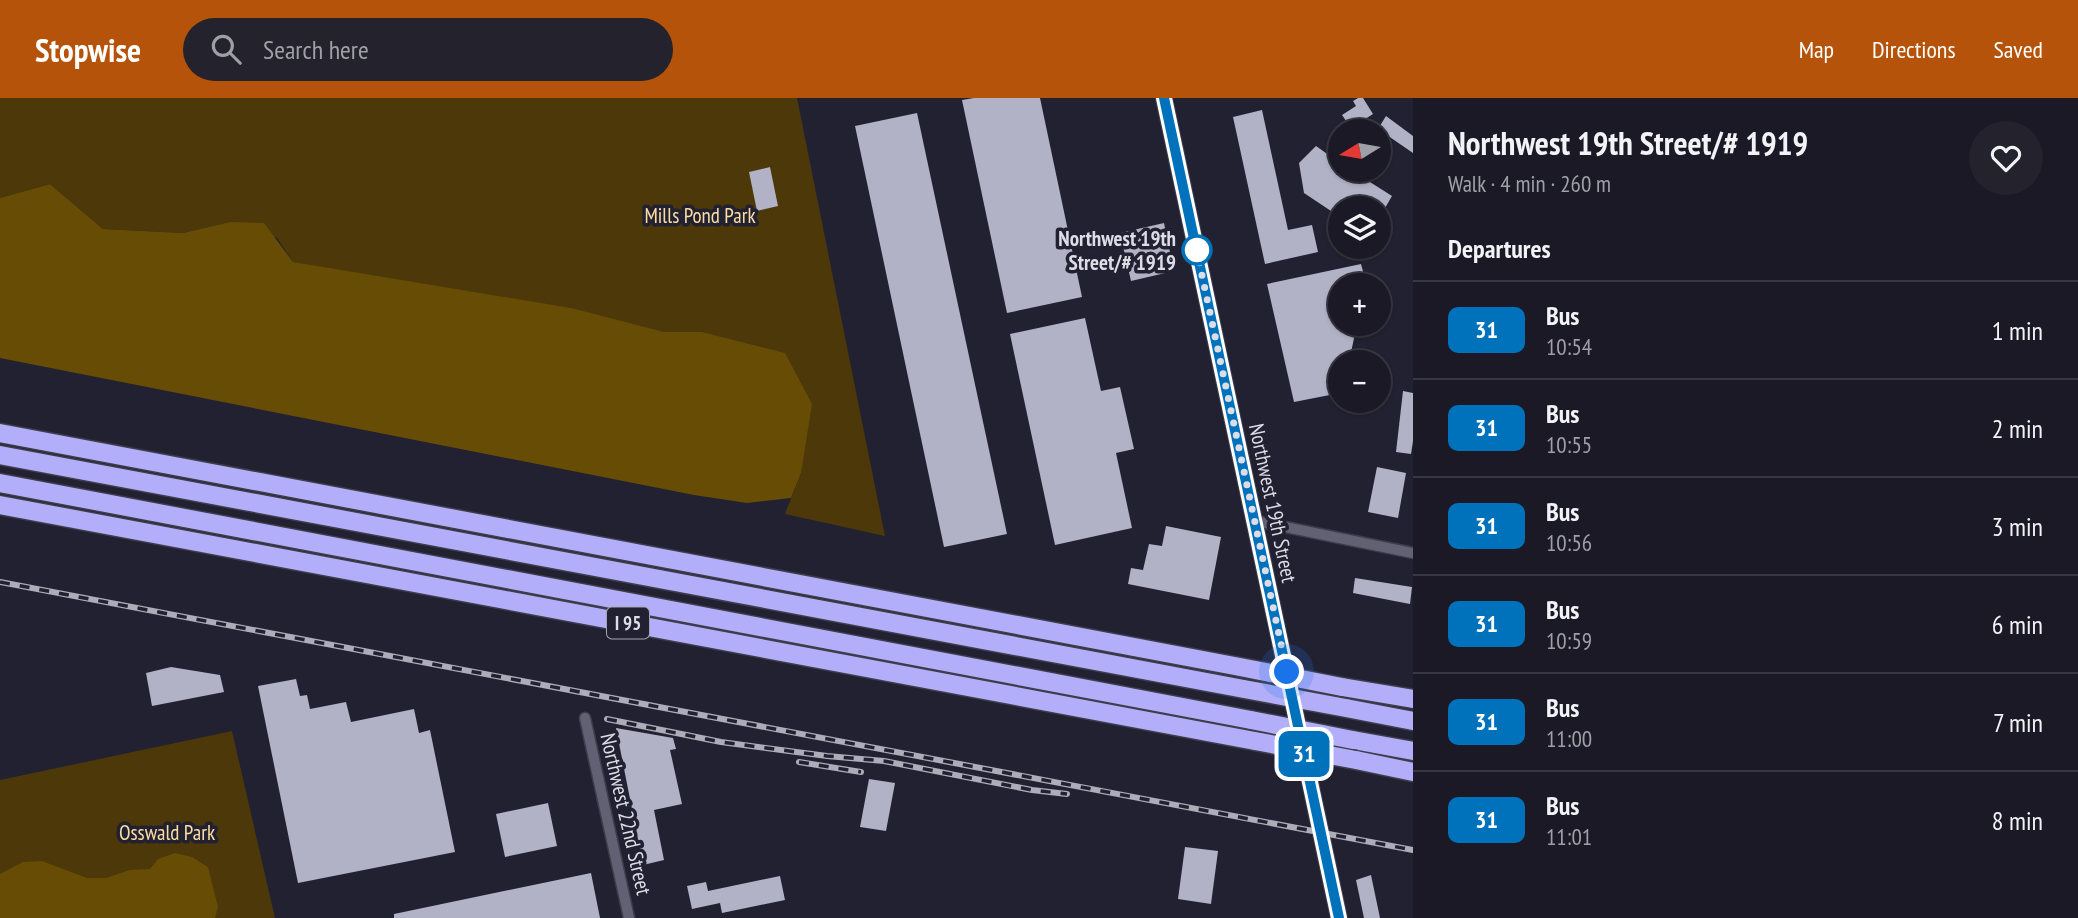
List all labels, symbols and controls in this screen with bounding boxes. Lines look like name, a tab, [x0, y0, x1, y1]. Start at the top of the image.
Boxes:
search box	[183, 18, 673, 81]
text: Stopwise	[35, 28, 141, 71]
icon: search	[207, 30, 245, 68]
text: Search here	[263, 33, 369, 66]
text: Map	[1799, 34, 1834, 65]
text: Directions	[1872, 34, 1956, 65]
text: Saved	[1994, 34, 2043, 65]
north arrow	[1328, 119, 1391, 182]
map controls	[1328, 119, 1391, 413]
text: Northwest 19th Street/# 1919	[1448, 121, 1808, 164]
button: heart	[1969, 121, 2043, 195]
text: Walk · 4 min · 260 m	[1448, 169, 1611, 198]
button: layers	[1328, 196, 1391, 259]
park label: Mills Pond Park	[644, 202, 756, 229]
place label: Northwest 19th Street/# 1919	[1058, 225, 1176, 276]
text: Departures	[1448, 232, 1551, 265]
marker: Northwest 19th Street/# 1919	[1182, 235, 1212, 265]
button: +	[1328, 273, 1391, 336]
text: Bus	[1546, 299, 1579, 332]
text: 31	[1475, 314, 1498, 345]
text: 1 min	[1992, 314, 2043, 347]
text: 10:54	[1546, 332, 1592, 361]
button: −	[1328, 350, 1391, 413]
text: Bus	[1546, 397, 1579, 430]
text: 31	[1475, 412, 1498, 443]
text: 2 min	[1992, 412, 2043, 445]
street label: Northwest 19th Street	[1243, 421, 1303, 585]
text: 10:55	[1546, 430, 1592, 459]
text: Bus	[1546, 495, 1579, 528]
text: 31	[1475, 510, 1498, 541]
text: 3 min	[1992, 510, 2043, 543]
text: 10:56	[1546, 528, 1592, 557]
text: Bus	[1546, 593, 1579, 626]
road number: I 95	[607, 608, 649, 638]
text: 31	[1475, 608, 1498, 639]
text: 6 min	[1992, 608, 2043, 641]
text: 10:59	[1546, 626, 1592, 655]
your location	[1269, 654, 1304, 689]
text: Bus	[1546, 691, 1579, 724]
text: 31	[1475, 706, 1498, 737]
text: 7 min	[1993, 706, 2043, 739]
text: 11:00	[1546, 724, 1592, 753]
street label: Northwest 22nd Street	[594, 731, 658, 898]
line badge: 31	[1272, 731, 1336, 777]
text: 31	[1293, 738, 1315, 769]
text: Bus	[1546, 789, 1579, 822]
text: 31	[1475, 804, 1498, 835]
text: 8 min	[1992, 804, 2043, 837]
park label: Osswald Park	[119, 819, 215, 846]
text: 11:01	[1546, 822, 1592, 851]

